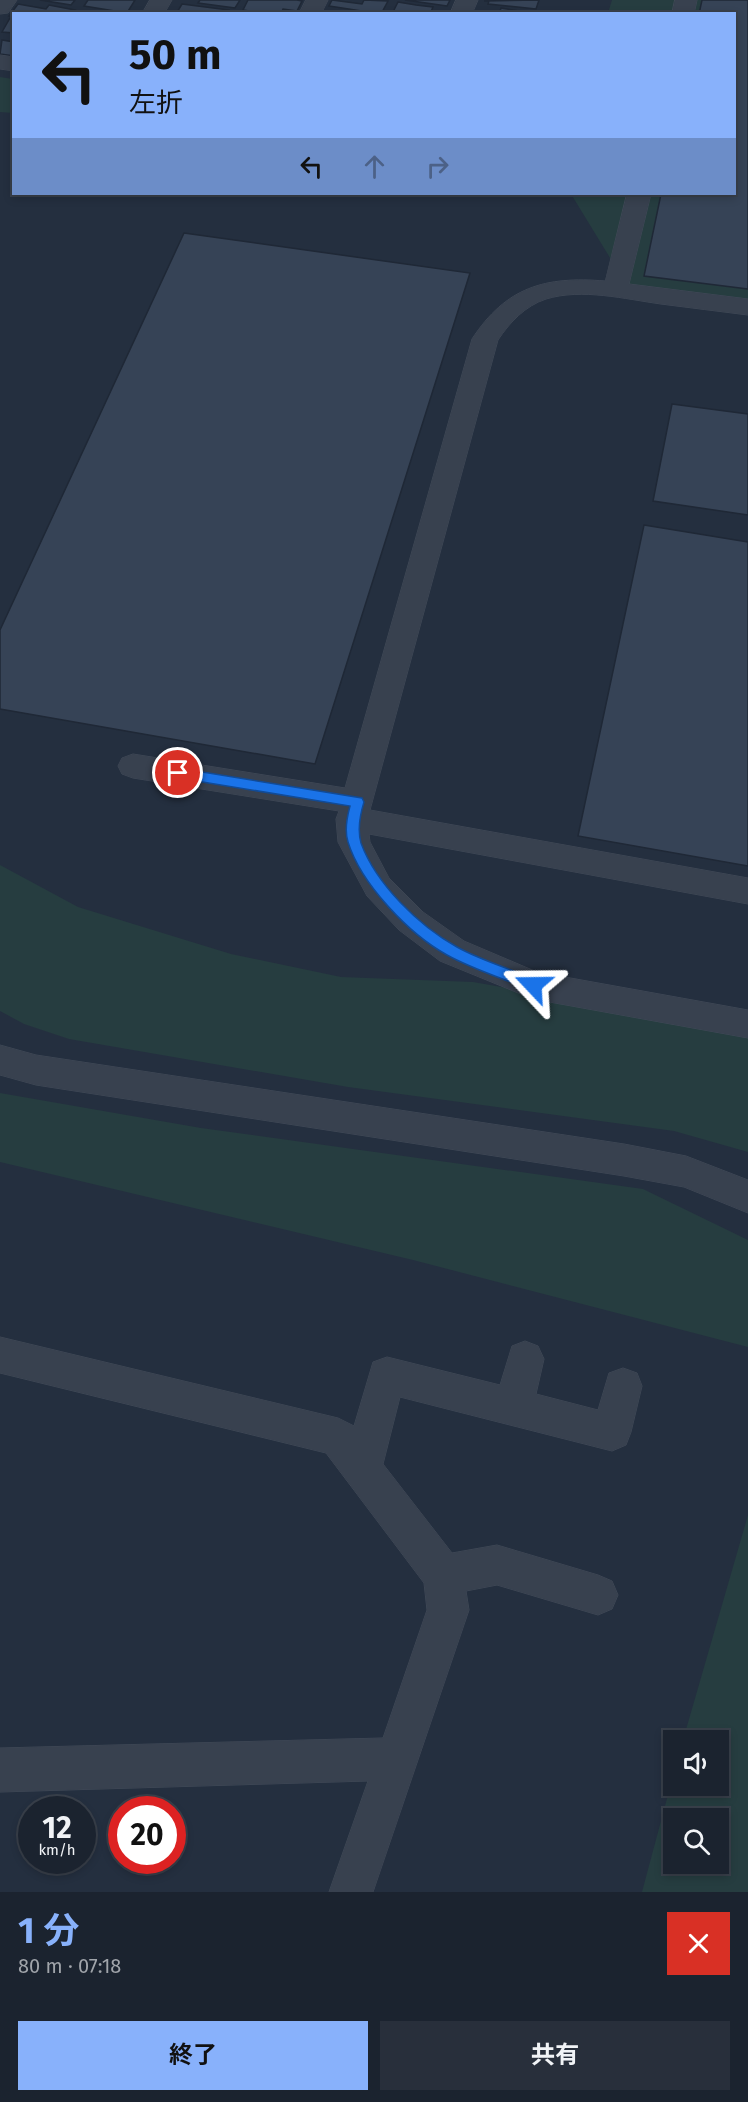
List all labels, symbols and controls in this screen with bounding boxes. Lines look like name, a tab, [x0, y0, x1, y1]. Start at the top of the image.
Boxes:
text: 50 m	[129, 30, 222, 80]
icon: left	[30, 36, 108, 114]
text: 左折	[129, 87, 183, 119]
icon: left	[295, 150, 328, 183]
icon: ahead	[358, 150, 391, 183]
icon: right	[421, 150, 454, 183]
pin	[152, 747, 203, 798]
icon: arrive	[161, 756, 194, 789]
position arrow	[501, 953, 565, 1017]
map controls	[663, 1730, 729, 1874]
button: sound	[663, 1730, 729, 1796]
speed limit sign: 20	[108, 1796, 186, 1874]
button: search	[663, 1808, 729, 1874]
text: 12	[42, 1810, 72, 1846]
text: km/h	[38, 1841, 76, 1859]
text: 1 分	[18, 1909, 79, 1953]
button: close	[667, 1912, 730, 1975]
text: 80 m · 07:18	[18, 1954, 121, 1978]
button: 終了	[18, 2021, 368, 2090]
button: 共有	[380, 2021, 730, 2090]

